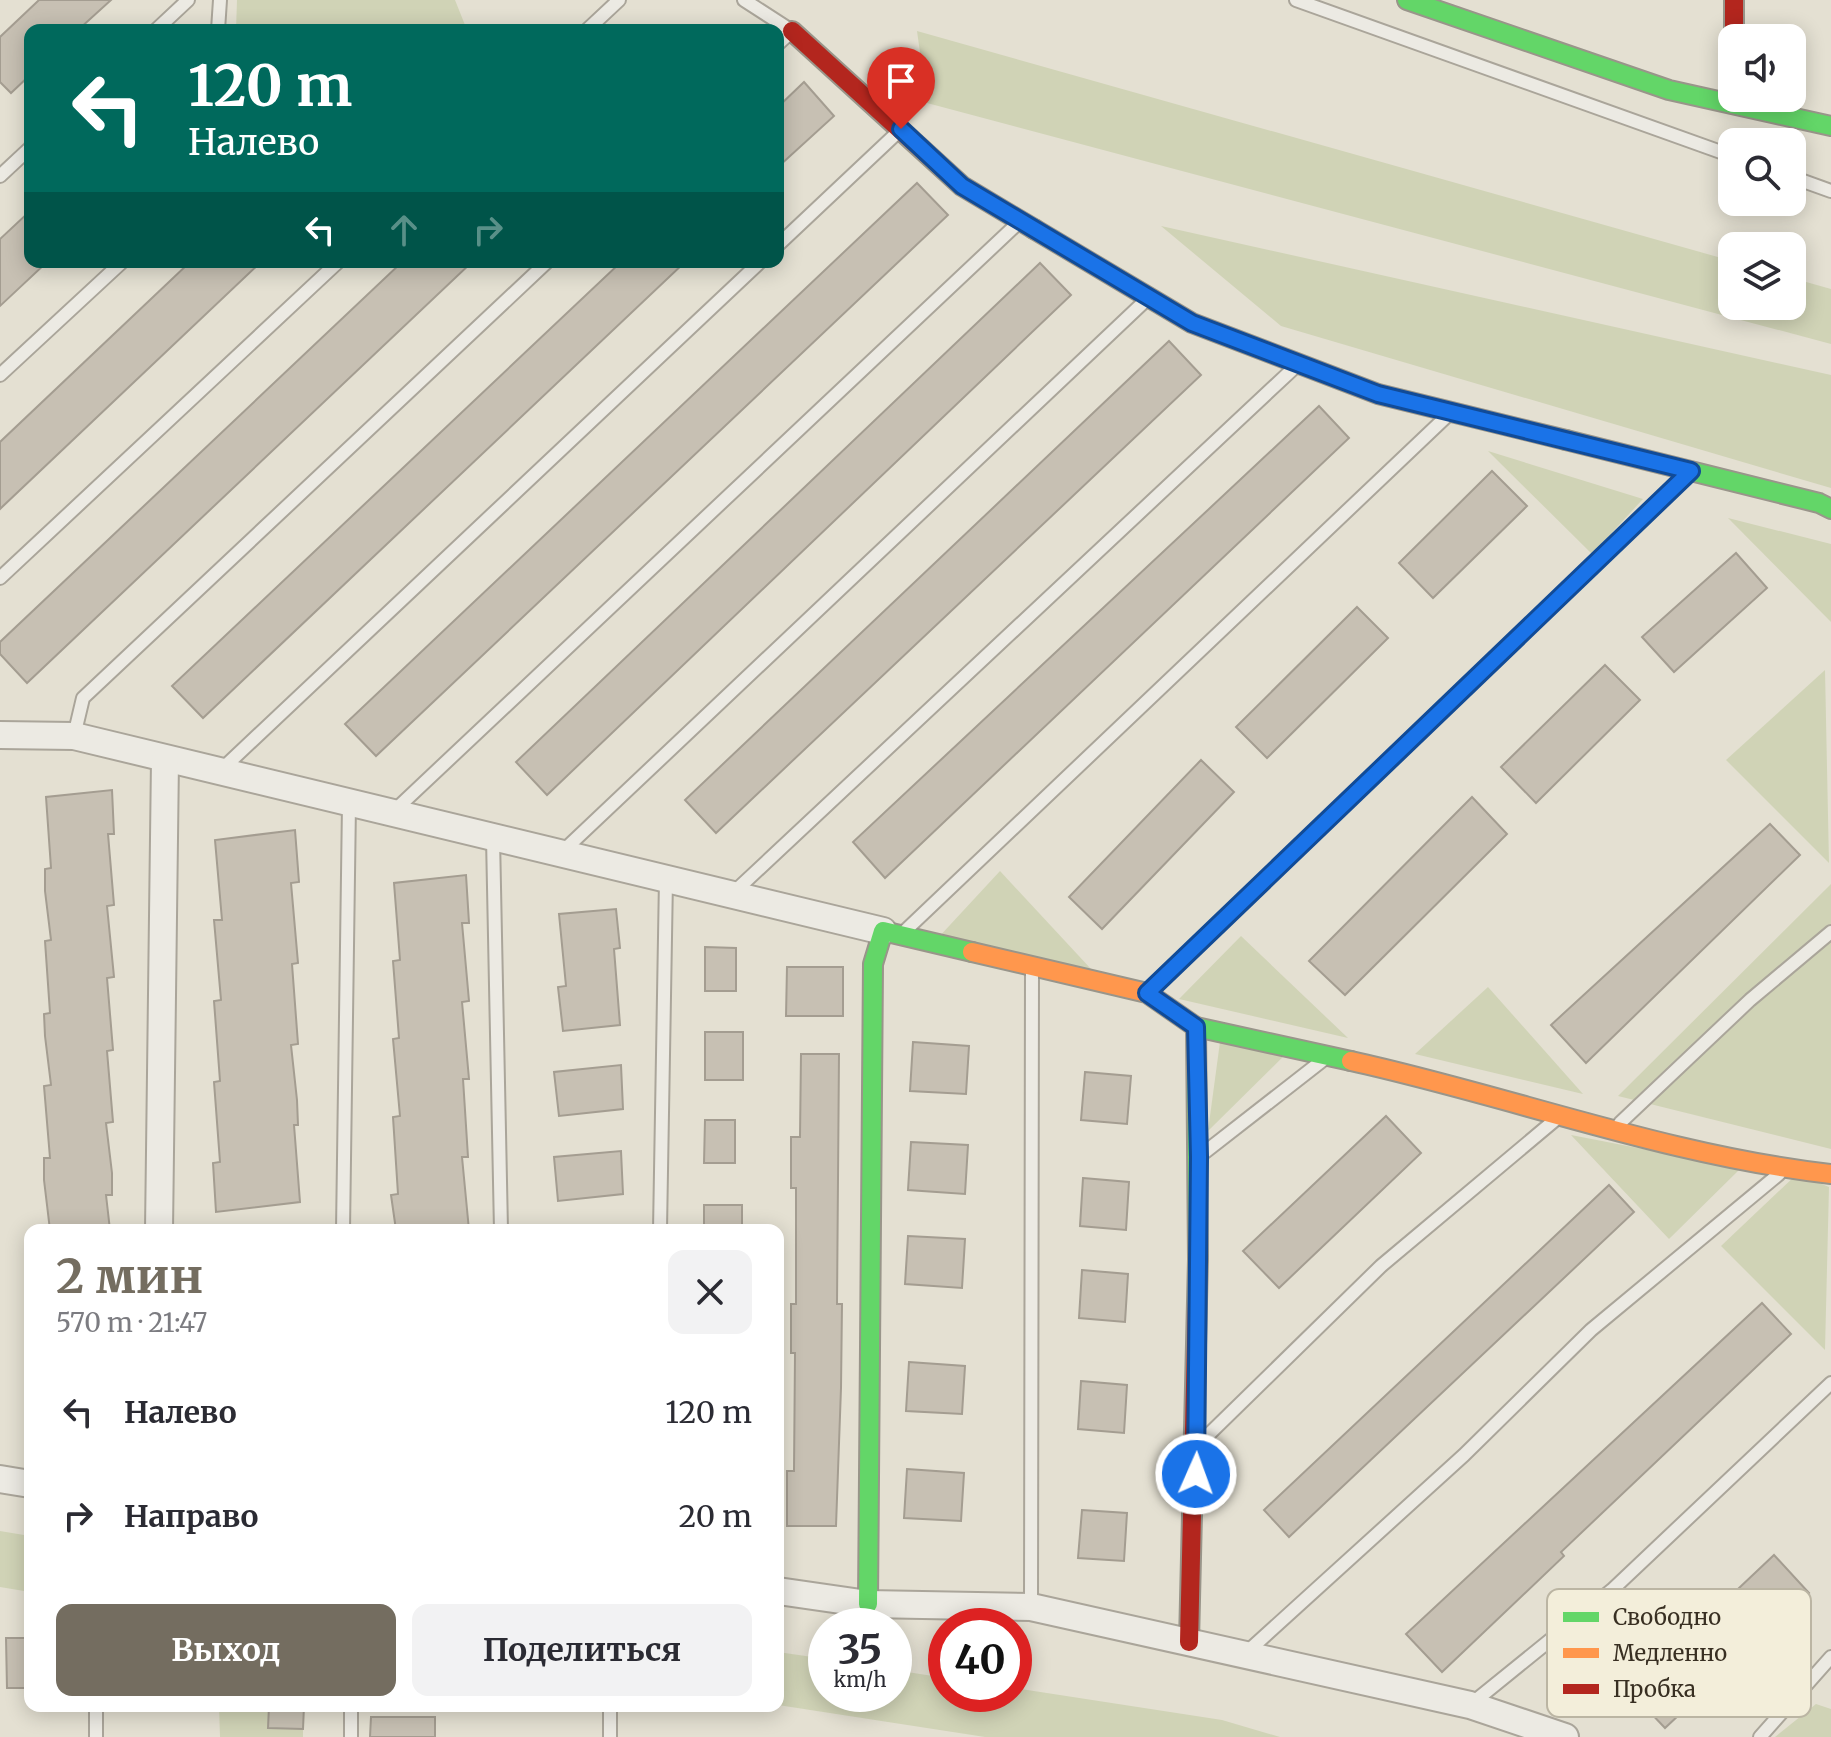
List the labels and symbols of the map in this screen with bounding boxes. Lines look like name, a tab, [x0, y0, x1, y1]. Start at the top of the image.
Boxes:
pin	[867, 47, 935, 129]
position arrow	[1154, 1432, 1238, 1516]
legend	[1547, 1589, 1811, 1717]
text: Свободно	[1613, 1603, 1721, 1631]
speed limit sign: 40	[928, 1608, 1032, 1712]
text: Медленно	[1613, 1639, 1727, 1667]
text: Пробка	[1613, 1675, 1696, 1703]

